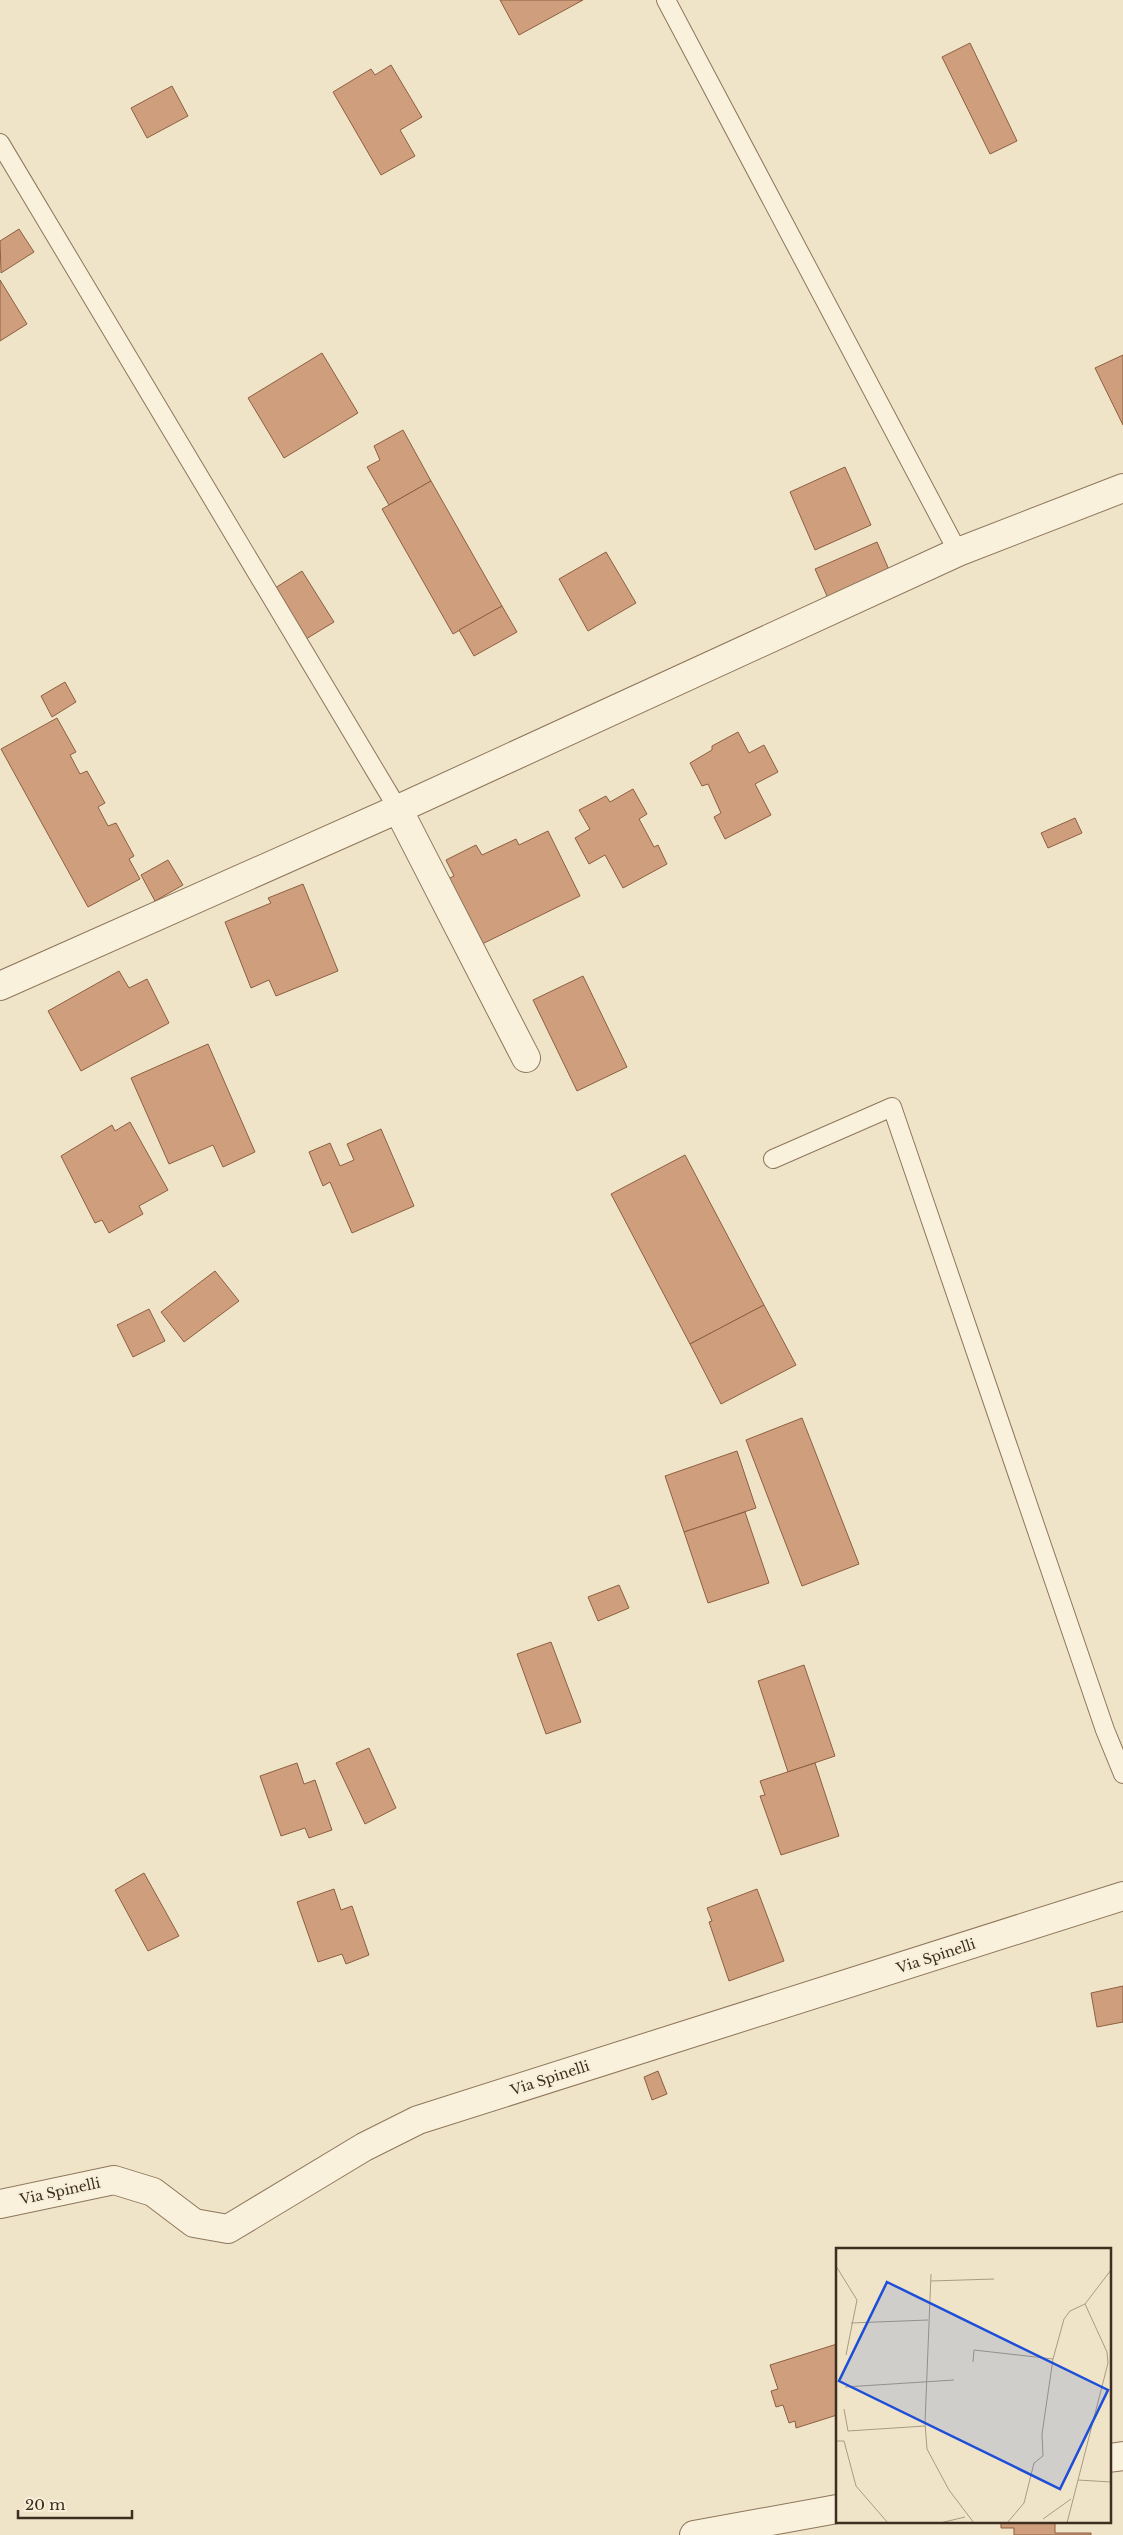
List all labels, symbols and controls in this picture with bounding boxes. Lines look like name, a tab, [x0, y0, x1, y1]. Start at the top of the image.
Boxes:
street label: Via Spinelli	[893, 1935, 978, 1978]
street label: Via Spinelli	[507, 2057, 592, 2100]
street label: Via Spinelli	[17, 2174, 102, 2209]
inset map	[836, 2248, 1110, 2522]
scale bar	[18, 2488, 131, 2520]
text: 20 m	[25, 2495, 65, 2514]

